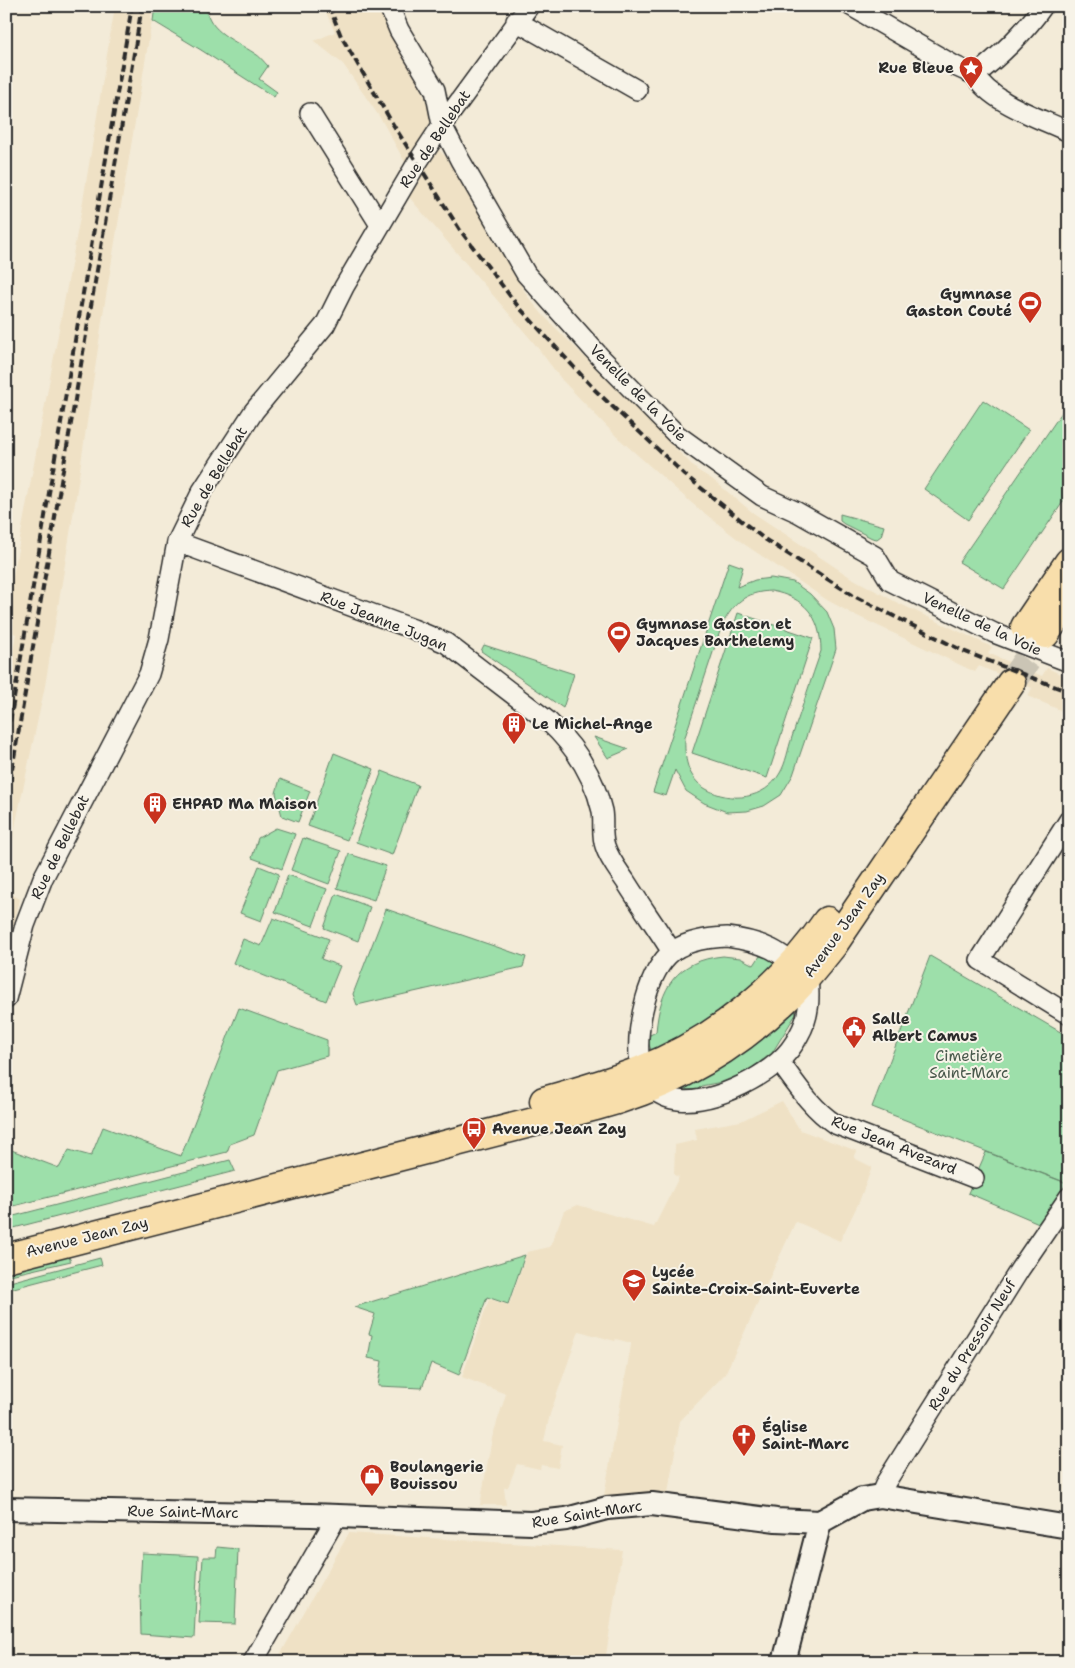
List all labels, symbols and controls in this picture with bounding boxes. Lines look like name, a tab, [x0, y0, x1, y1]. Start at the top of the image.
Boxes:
place icon: Rue Bleue	[958, 55, 984, 89]
place label: Rue Bleue	[878, 58, 954, 78]
street label: Rue de Bellebat	[395, 86, 475, 192]
place label: Gymnase Gaston Couté	[906, 284, 1012, 321]
sports icon: Gymnase Gaston Couté	[1017, 290, 1043, 324]
street label: Venelle de la Voie	[585, 340, 691, 446]
street label: Rue de Bellebat	[176, 423, 252, 531]
street label: Rue Jeanne Jugan	[317, 586, 451, 656]
street label: Venelle de la Voie	[919, 588, 1045, 660]
place label: Gymnase Gaston et Jacques Barthelemy	[636, 614, 794, 651]
sports icon: Gymnase Gaston et Jacques Barthelemy	[606, 620, 632, 654]
building icon: Le Michel-Ange	[501, 711, 527, 745]
place label: Le Michel-Ange	[532, 714, 653, 734]
street label: Rue de Bellebat	[26, 791, 94, 903]
building icon: EHPAD Ma Maison	[142, 791, 168, 825]
place label: EHPAD Ma Maison	[172, 794, 317, 814]
street label: Avenue Jean Zay	[799, 868, 889, 982]
place label: Salle Albert Camus	[872, 1009, 977, 1046]
public building icon: Salle Albert Camus	[841, 1015, 867, 1049]
park label: Cimetière Saint-Marc	[929, 1046, 1009, 1083]
street label: Rue Jean Avezard	[828, 1111, 960, 1179]
bus stop icon: Avenue Jean Zay	[461, 1116, 487, 1150]
place label: Avenue Jean Zay	[492, 1119, 627, 1139]
street label: Avenue Jean Zay	[24, 1212, 150, 1262]
place label: Lycée Sainte-Croix-Saint-Euverte	[652, 1262, 860, 1299]
school or university icon: Lycée Sainte-Croix-Saint-Euverte	[621, 1268, 647, 1302]
street label: Rue du Pressoir Neuf	[923, 1275, 1021, 1414]
place label: Église Saint-Marc	[762, 1416, 849, 1454]
church icon: Église Saint-Marc	[731, 1423, 757, 1457]
place label: Boulangerie Bouissou	[390, 1457, 484, 1494]
shop icon: Boulangerie Bouissou	[359, 1463, 385, 1497]
street label: Rue Saint-Marc	[530, 1495, 644, 1533]
street label: Rue Saint-Marc	[127, 1501, 239, 1523]

